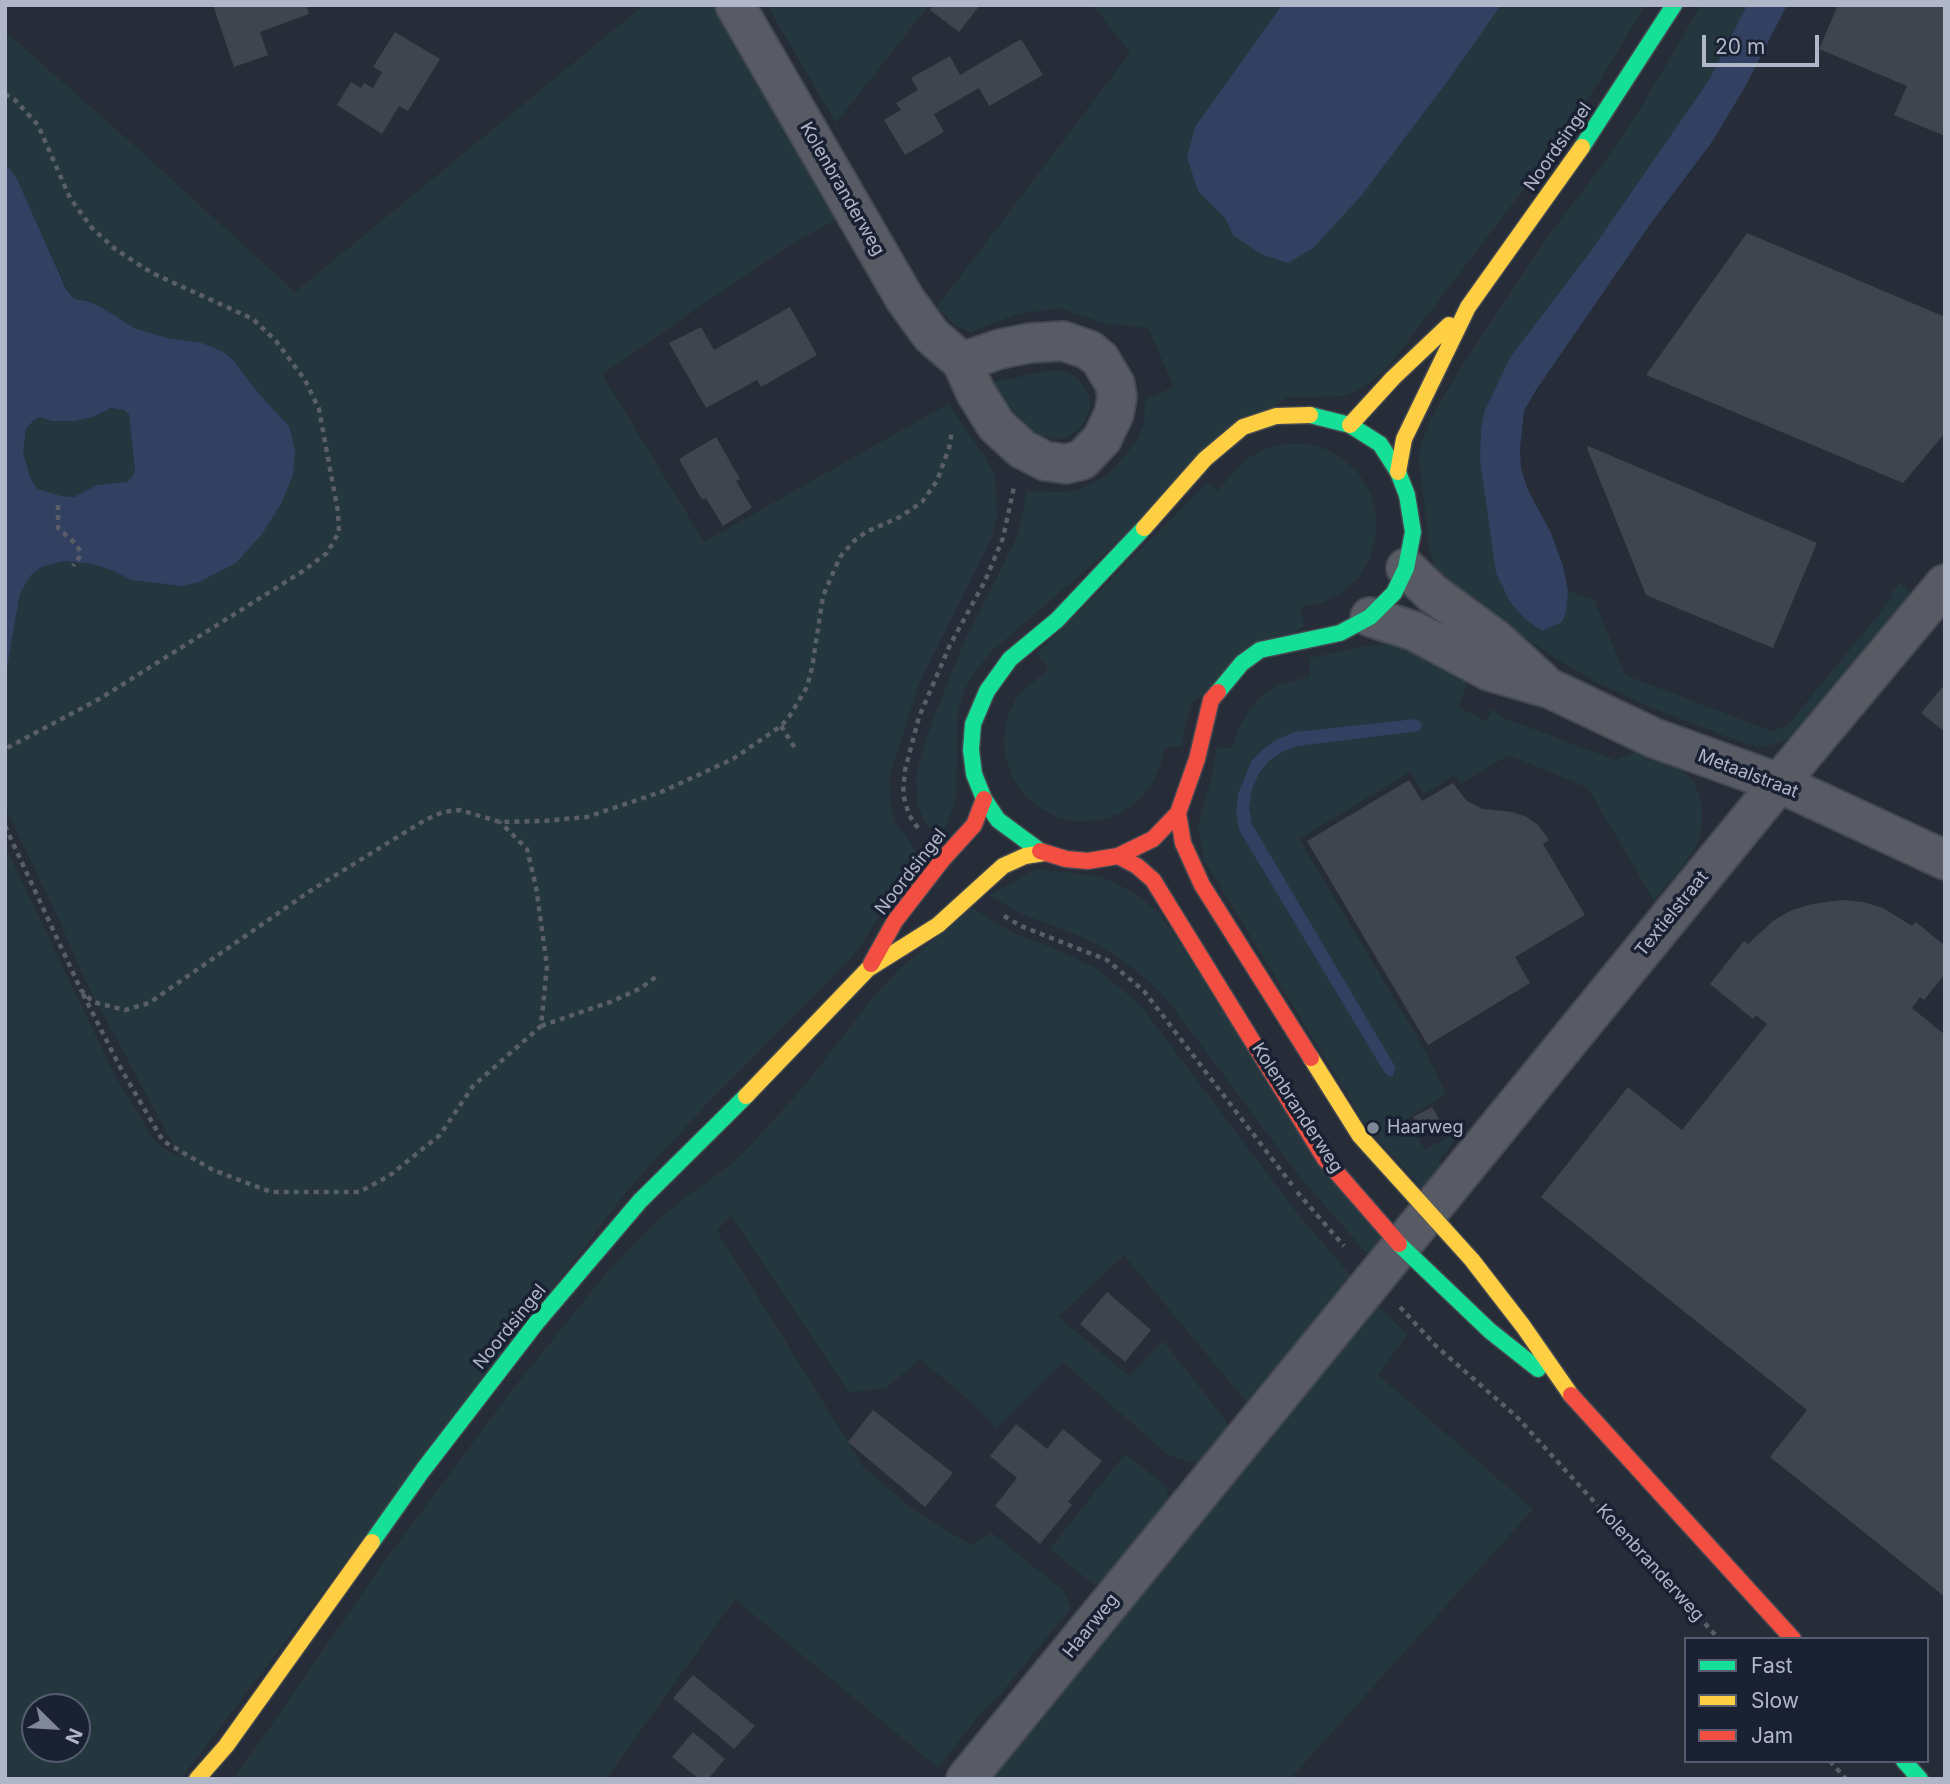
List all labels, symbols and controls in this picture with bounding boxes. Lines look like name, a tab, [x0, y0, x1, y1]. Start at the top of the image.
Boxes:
scale bar	[1705, 21, 1822, 65]
text: 20 m	[1715, 34, 1765, 59]
street label: Noordsingel	[1520, 99, 1596, 195]
street label: Kolenbranderweg	[795, 118, 889, 260]
street label: Metaalstraat	[1695, 745, 1801, 803]
street label: Noordsingel	[871, 825, 951, 919]
street label: Textielstraat	[1631, 867, 1713, 961]
street label: Kolenbranderweg	[1247, 1039, 1347, 1177]
place label: Haarweg	[1387, 1117, 1463, 1139]
marker: Haarweg	[1365, 1120, 1381, 1136]
street label: Noordsingel	[469, 1280, 551, 1374]
street label: Kolenbranderweg	[1592, 1500, 1708, 1626]
street label: Haarweg	[1059, 1589, 1123, 1663]
legend	[1684, 1637, 1929, 1763]
text: Fast	[1751, 1653, 1793, 1678]
text: Slow	[1751, 1688, 1799, 1713]
north arrow	[21, 1693, 91, 1763]
text: Jam	[1751, 1723, 1793, 1748]
text: N	[60, 1725, 87, 1747]

